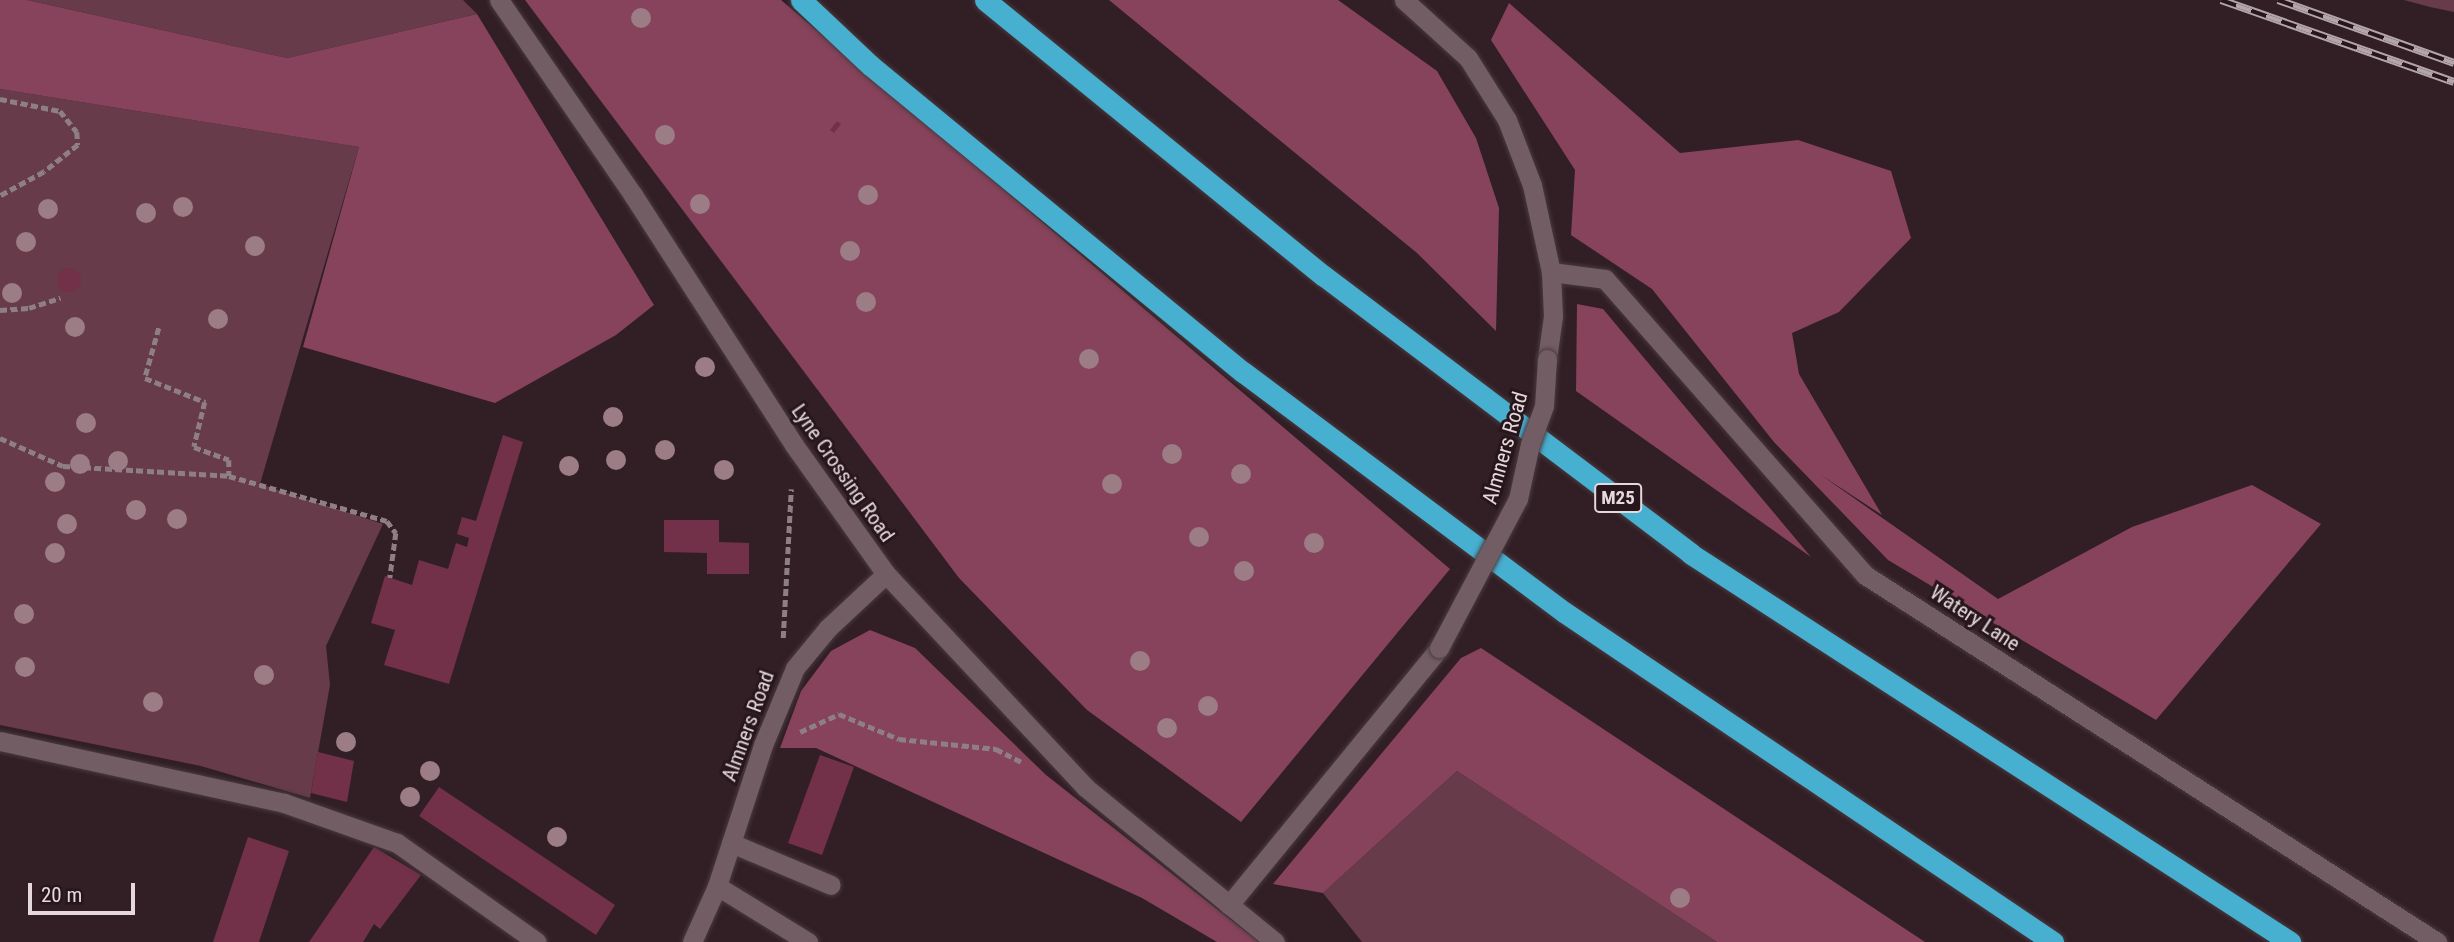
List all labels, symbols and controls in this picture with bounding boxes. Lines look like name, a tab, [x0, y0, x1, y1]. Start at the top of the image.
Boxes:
street label: Almners Road	[1477, 389, 1533, 507]
street label: Lyne Crossing Road	[786, 399, 900, 547]
road number: M25	[1594, 482, 1642, 513]
street label: Watery Lane	[1925, 580, 2025, 656]
street label: Almners Road	[716, 667, 780, 785]
scale bar	[32, 869, 138, 913]
text: 20 m	[41, 883, 82, 907]

